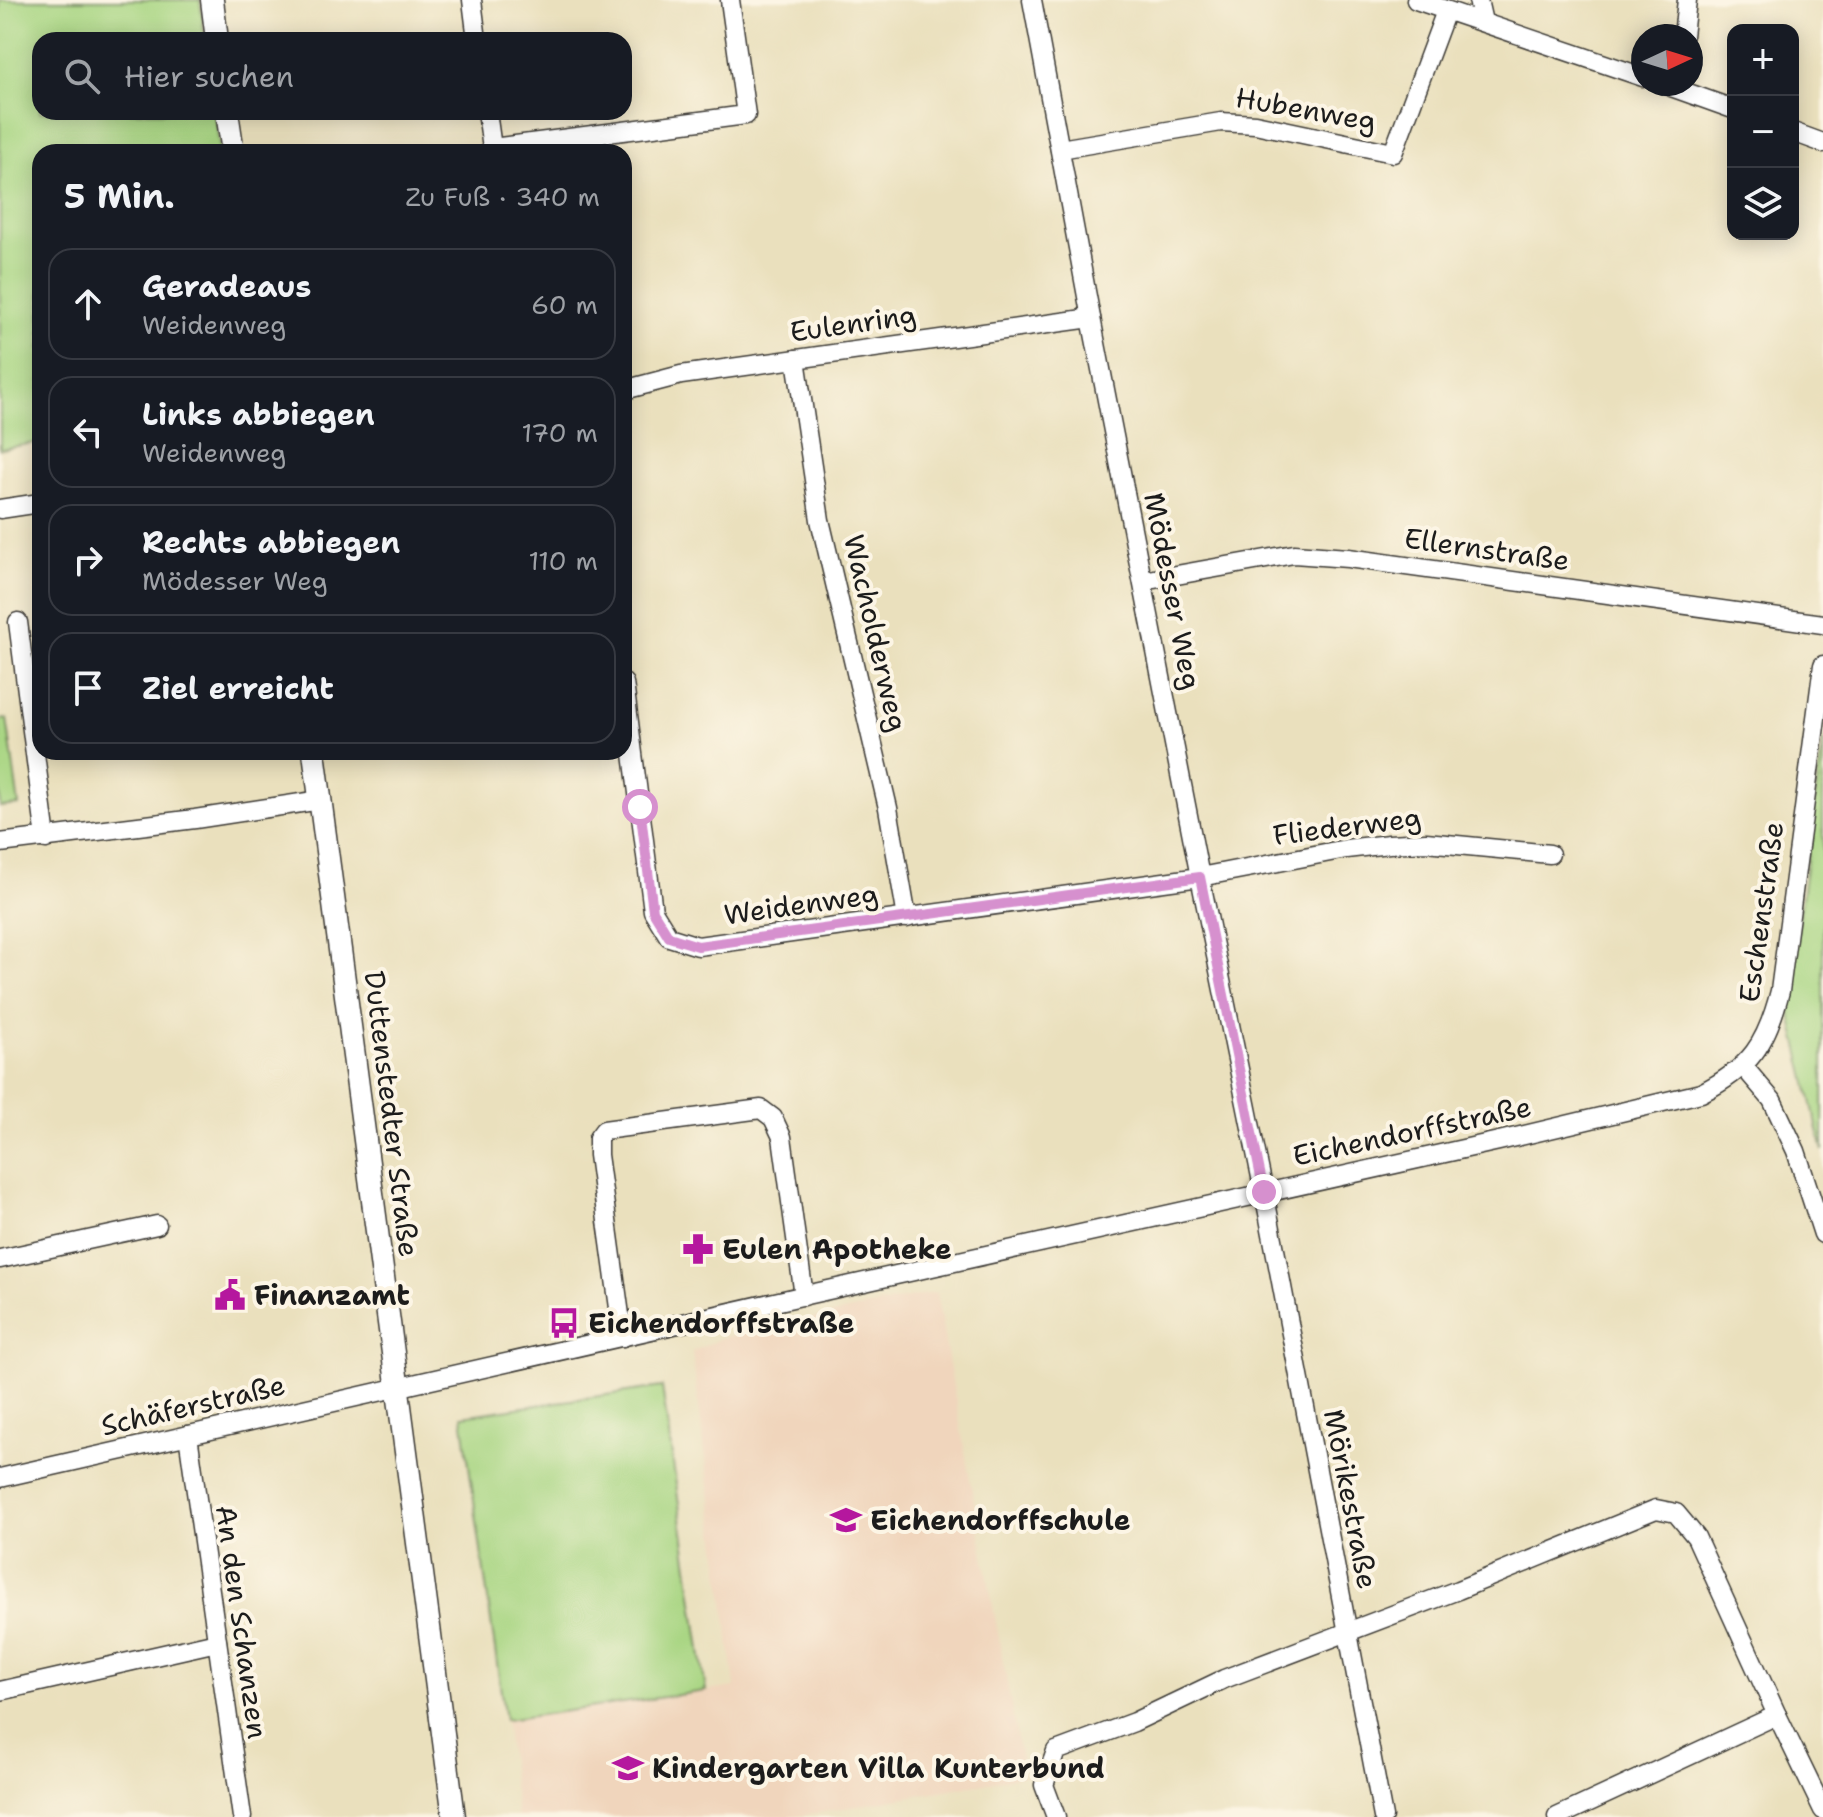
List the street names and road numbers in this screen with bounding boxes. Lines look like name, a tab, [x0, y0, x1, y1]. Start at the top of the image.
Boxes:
street label: Hubenweg	[1233, 78, 1379, 140]
street label: Eulenring	[787, 295, 919, 351]
street label: Mödesser Weg	[1135, 489, 1211, 693]
street label: Ellernstraße	[1402, 519, 1572, 579]
street label: Wacholderweg	[835, 531, 917, 735]
street label: Fliederweg	[1271, 798, 1423, 854]
street label: Eschenstraße	[1730, 819, 1792, 1005]
street label: Weidenweg	[721, 874, 881, 934]
street label: Duttenstedter Straße	[356, 969, 428, 1259]
street label: Eichendorffstraße	[1289, 1087, 1535, 1175]
street label: Schäferstraße	[97, 1365, 289, 1445]
street label: Mörikestraße	[1315, 1406, 1387, 1592]
street label: An den Schanzen	[207, 1503, 277, 1741]

